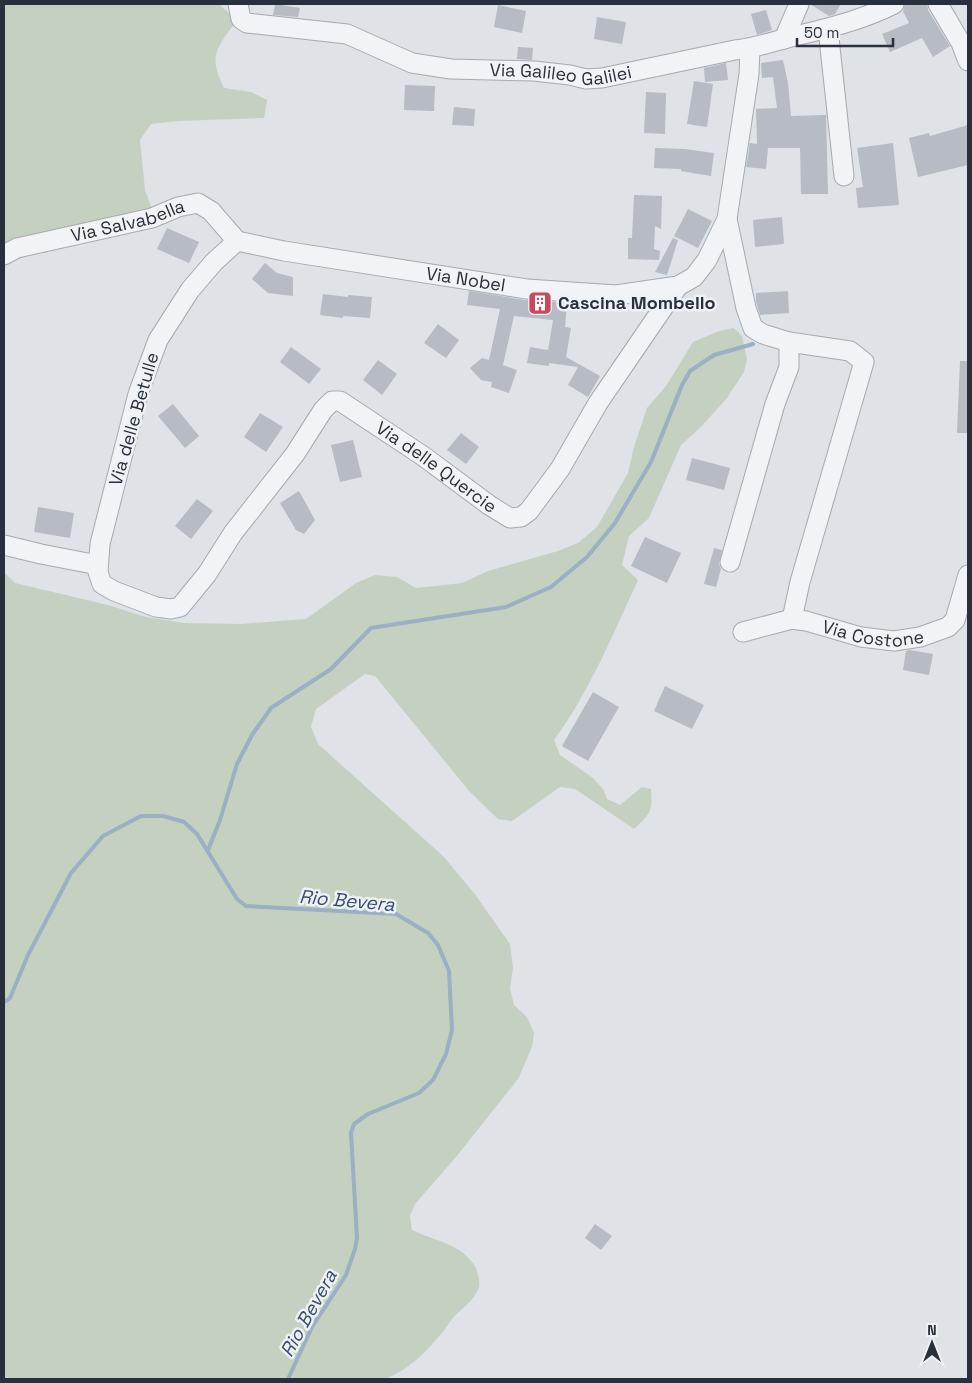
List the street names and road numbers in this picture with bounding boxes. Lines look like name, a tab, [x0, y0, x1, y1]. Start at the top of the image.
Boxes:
street label: Via Galileo Galilei	[489, 58, 634, 90]
street label: Via Salvabella	[68, 194, 187, 247]
street label: Via Nobel	[424, 261, 507, 296]
street label: Via delle Betulle	[103, 349, 164, 488]
street label: Via delle Quercie	[372, 416, 501, 518]
street label: Via Costone	[820, 614, 926, 652]

